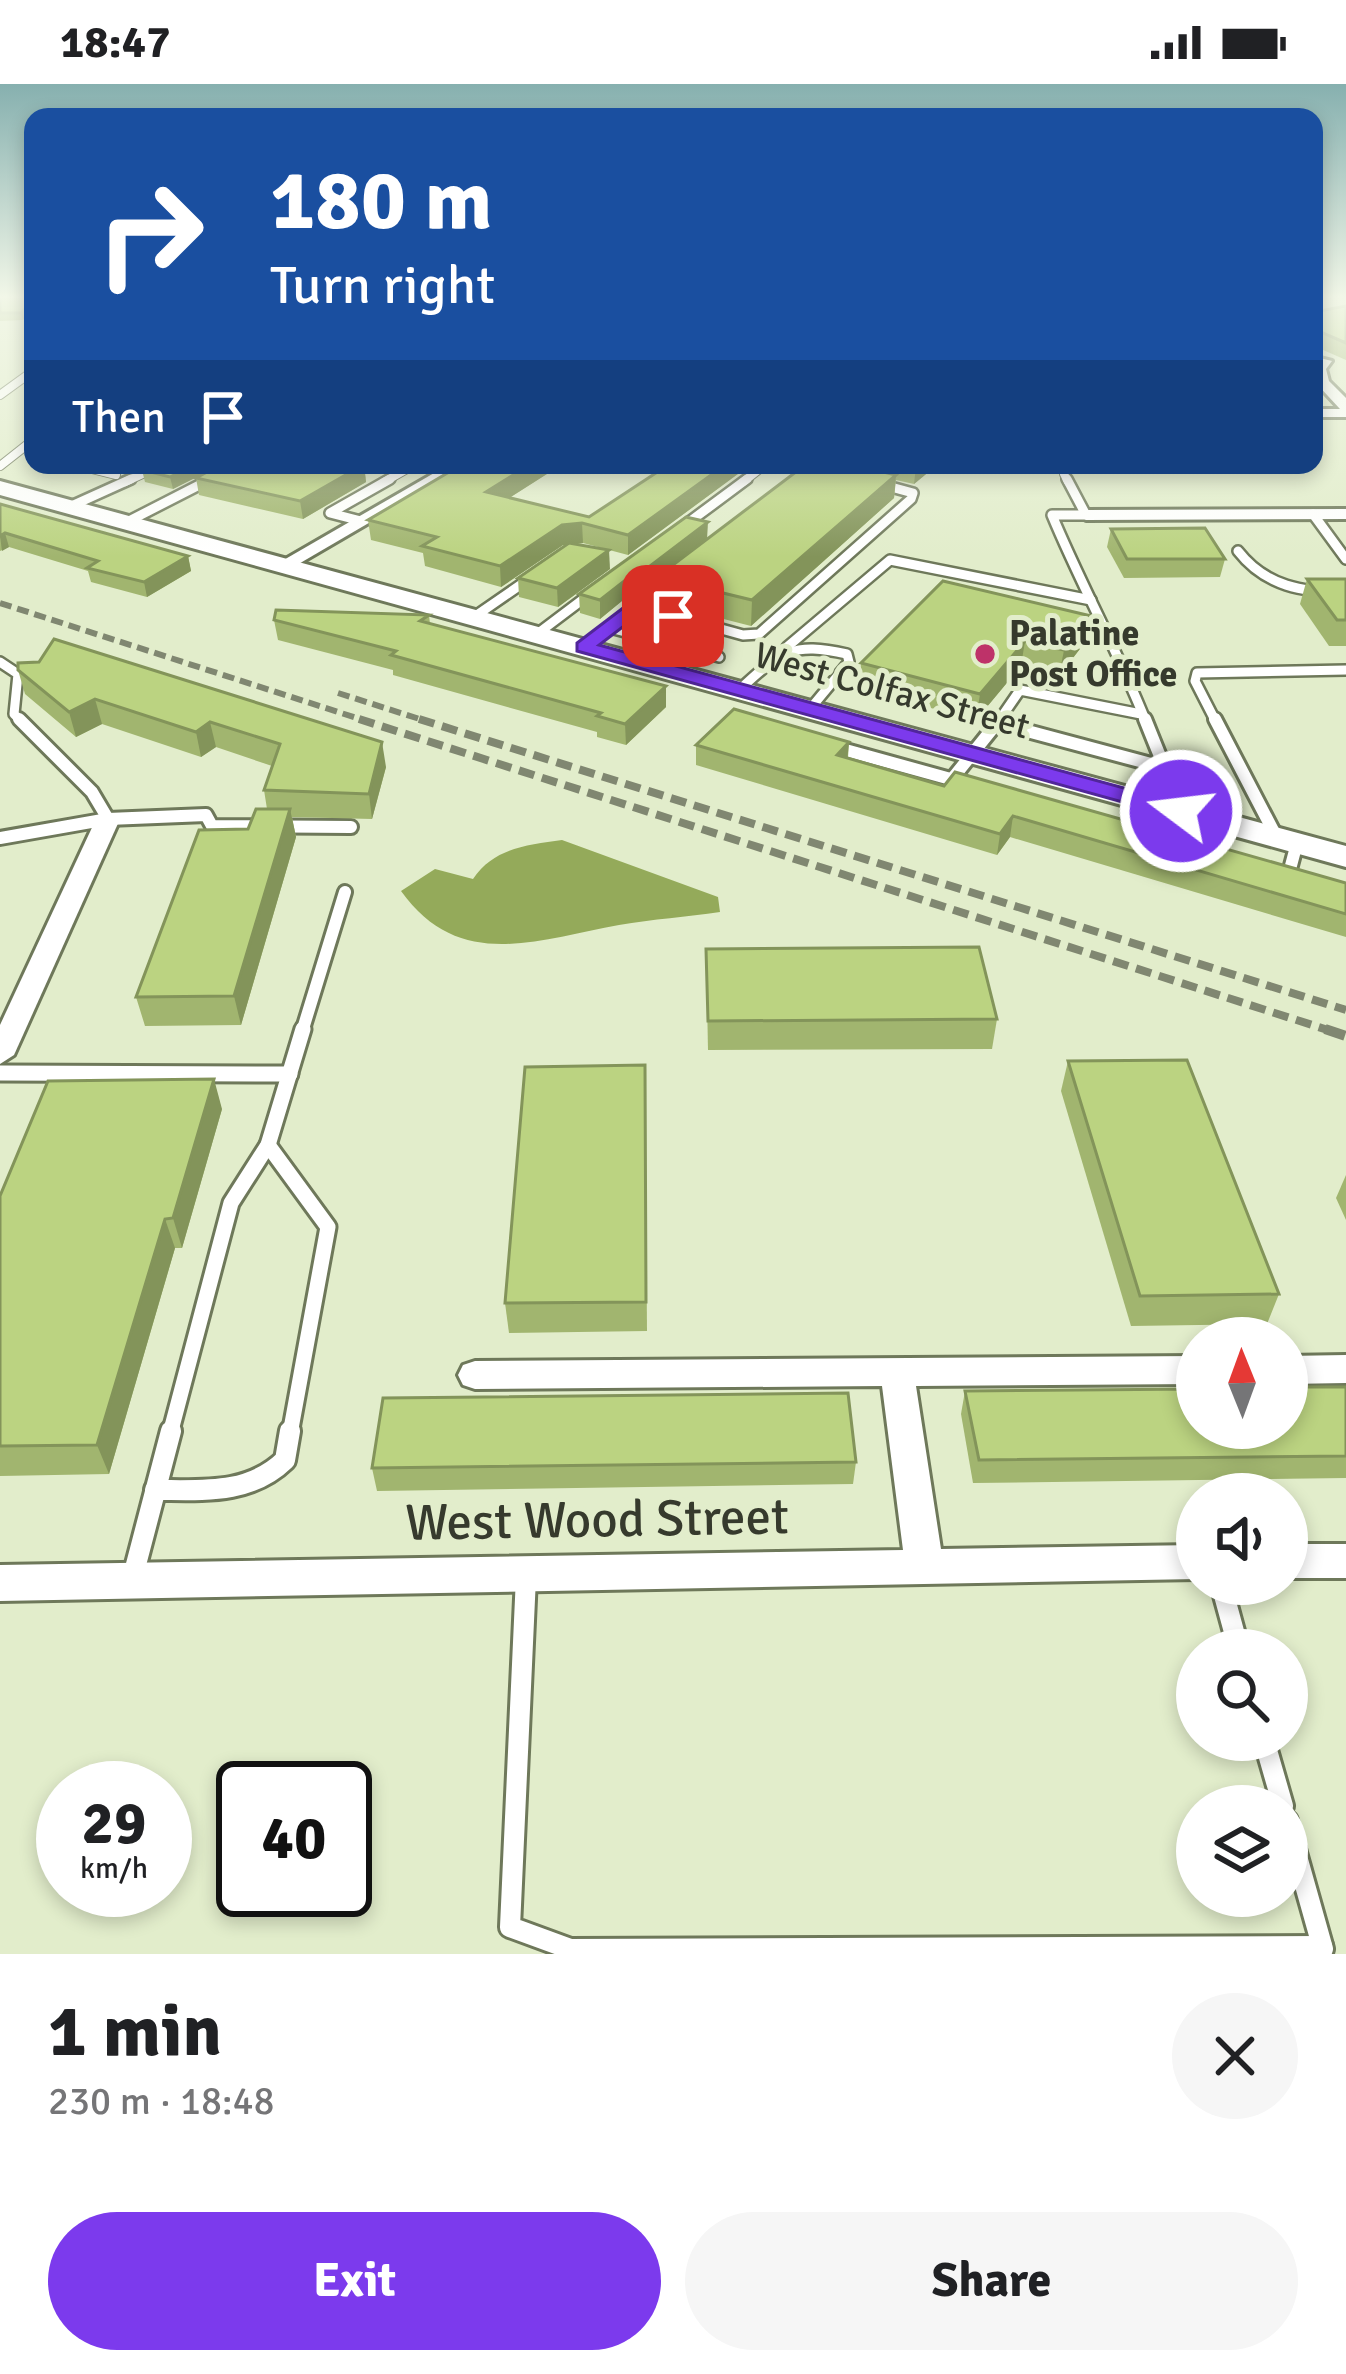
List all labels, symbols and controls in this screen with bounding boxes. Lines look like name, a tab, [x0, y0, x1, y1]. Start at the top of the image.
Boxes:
text: 18:47	[60, 15, 170, 70]
text: 180 m	[270, 149, 492, 253]
icon: right	[72, 156, 228, 312]
text: Turn right	[270, 252, 495, 319]
icon: arrive	[190, 384, 256, 450]
text: Then	[72, 390, 166, 445]
pin	[622, 565, 724, 667]
icon: arrive	[640, 583, 706, 649]
place label: Palatine Post Office	[1009, 611, 1177, 697]
street label: West Colfax Street	[750, 633, 1034, 749]
marker: Palatine Post Office	[972, 641, 998, 667]
position arrow	[1118, 748, 1244, 874]
north arrow	[1176, 1317, 1308, 1449]
map controls	[1176, 1317, 1308, 1917]
button: sound	[1176, 1473, 1308, 1605]
street label: West Wood Street	[405, 1485, 789, 1555]
button: search	[1176, 1629, 1308, 1761]
speed limit sign: 40	[216, 1761, 372, 1917]
button: layers	[1176, 1785, 1308, 1917]
text: 29	[82, 1787, 146, 1861]
text: km/h	[80, 1850, 148, 1887]
text: 1 min	[48, 1987, 222, 2076]
button: close	[1172, 1993, 1298, 2119]
text: 230 m · 18:48	[48, 2077, 275, 2125]
button: Exit	[48, 2212, 661, 2350]
button: Share	[685, 2212, 1298, 2350]

